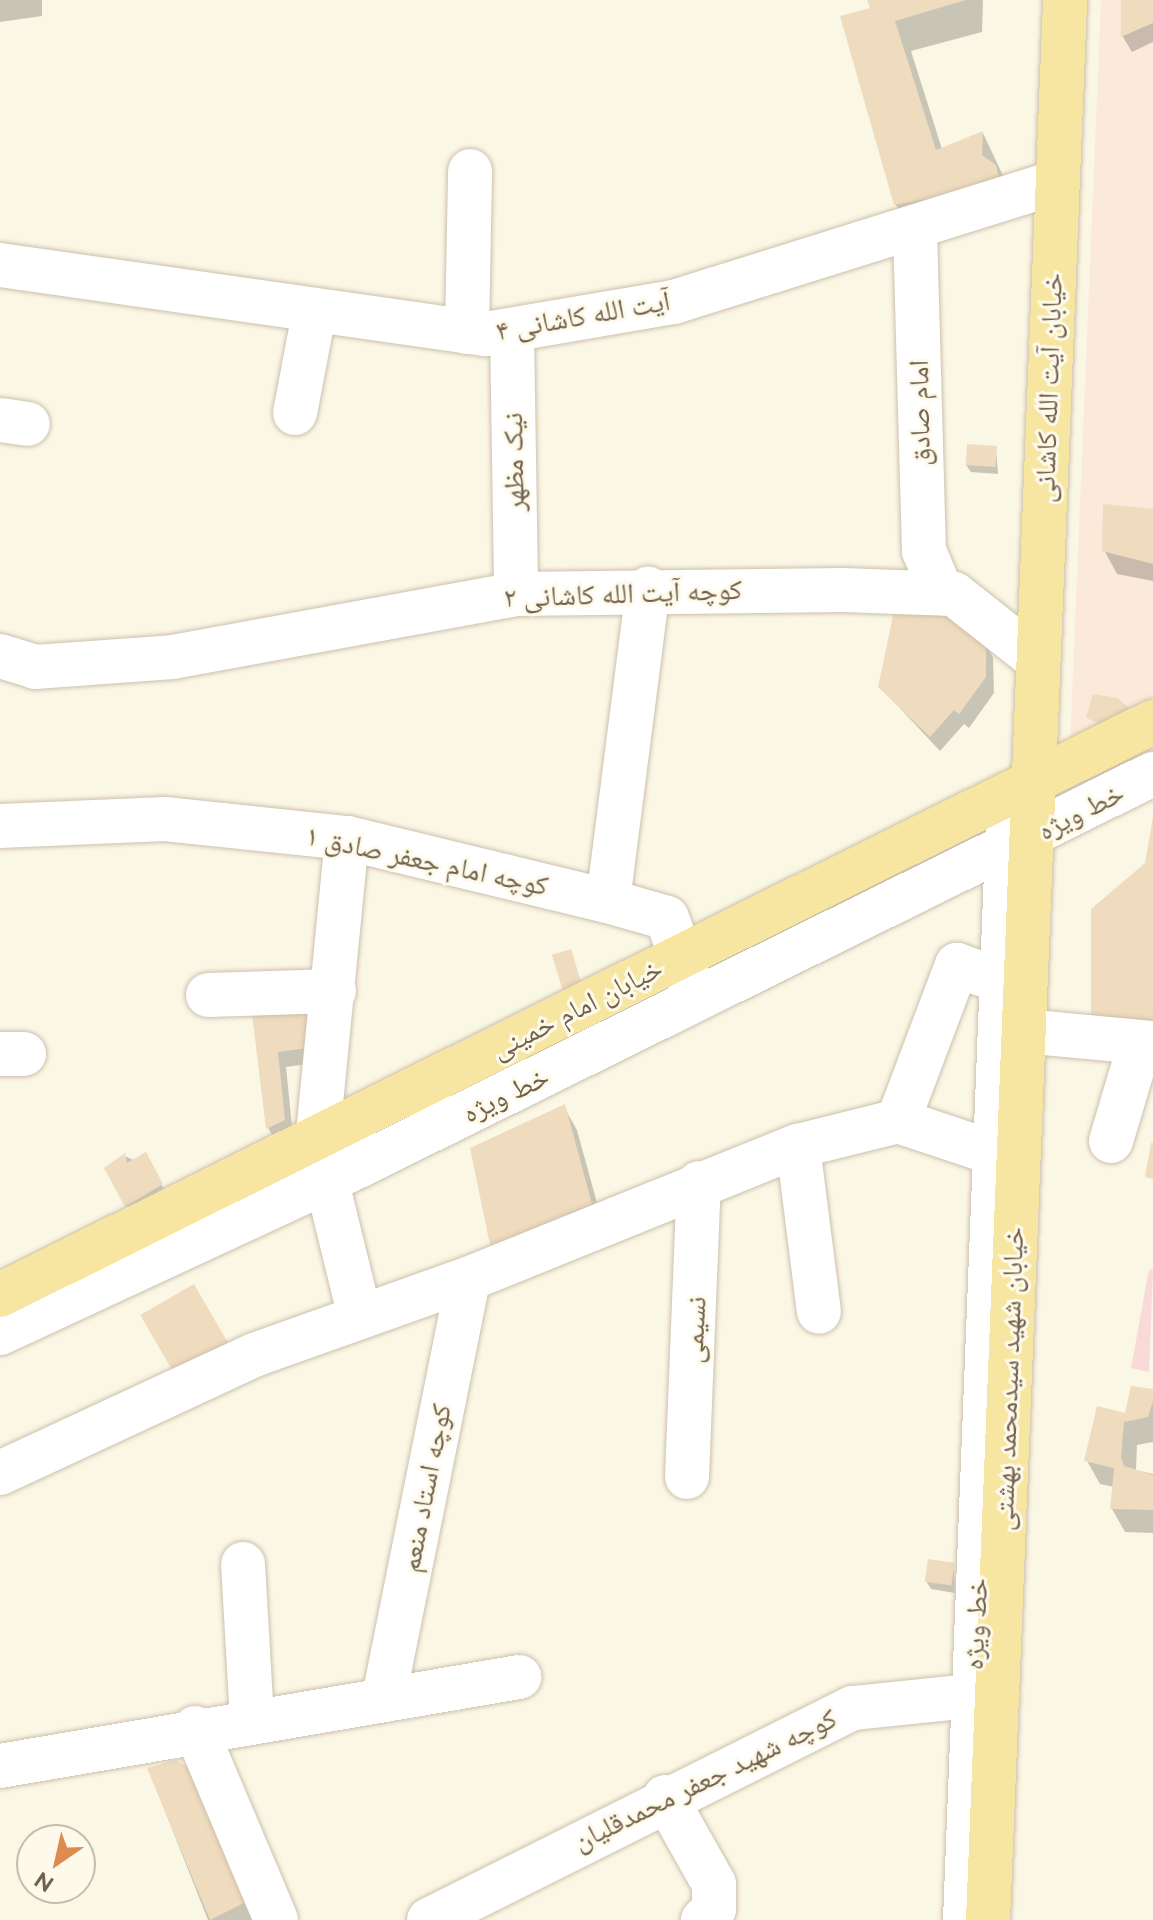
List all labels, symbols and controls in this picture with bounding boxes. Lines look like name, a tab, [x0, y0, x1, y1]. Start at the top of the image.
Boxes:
street label: خیابان آیت الله کاشانی	[1028, 272, 1070, 504]
street label: آیت الله کاشانی ۴	[493, 284, 673, 348]
street label: امام صادق	[902, 360, 938, 466]
street label: نیک مظهر	[496, 412, 532, 512]
street label: کوچه آیت الله کاشانی ۲	[503, 573, 743, 615]
street label: خط ویژه	[1032, 776, 1130, 848]
street label: کوچه امام جعفر صادق ۱	[303, 819, 551, 903]
street label: خیابان امام خمینی	[486, 951, 668, 1067]
street label: خط ویژه	[457, 1060, 555, 1130]
street label: خیابان شهید سیدمحمد بهشتی	[987, 1226, 1031, 1532]
street label: نسیمی	[676, 1296, 714, 1364]
street label: کوچه استاد منعم	[393, 1401, 459, 1575]
street label: خط ویژه	[957, 1577, 995, 1671]
street label: کوچه شهید جعفر محمدقلیان	[568, 1702, 842, 1858]
north arrow	[16, 1824, 96, 1904]
text: N	[29, 1867, 58, 1898]

